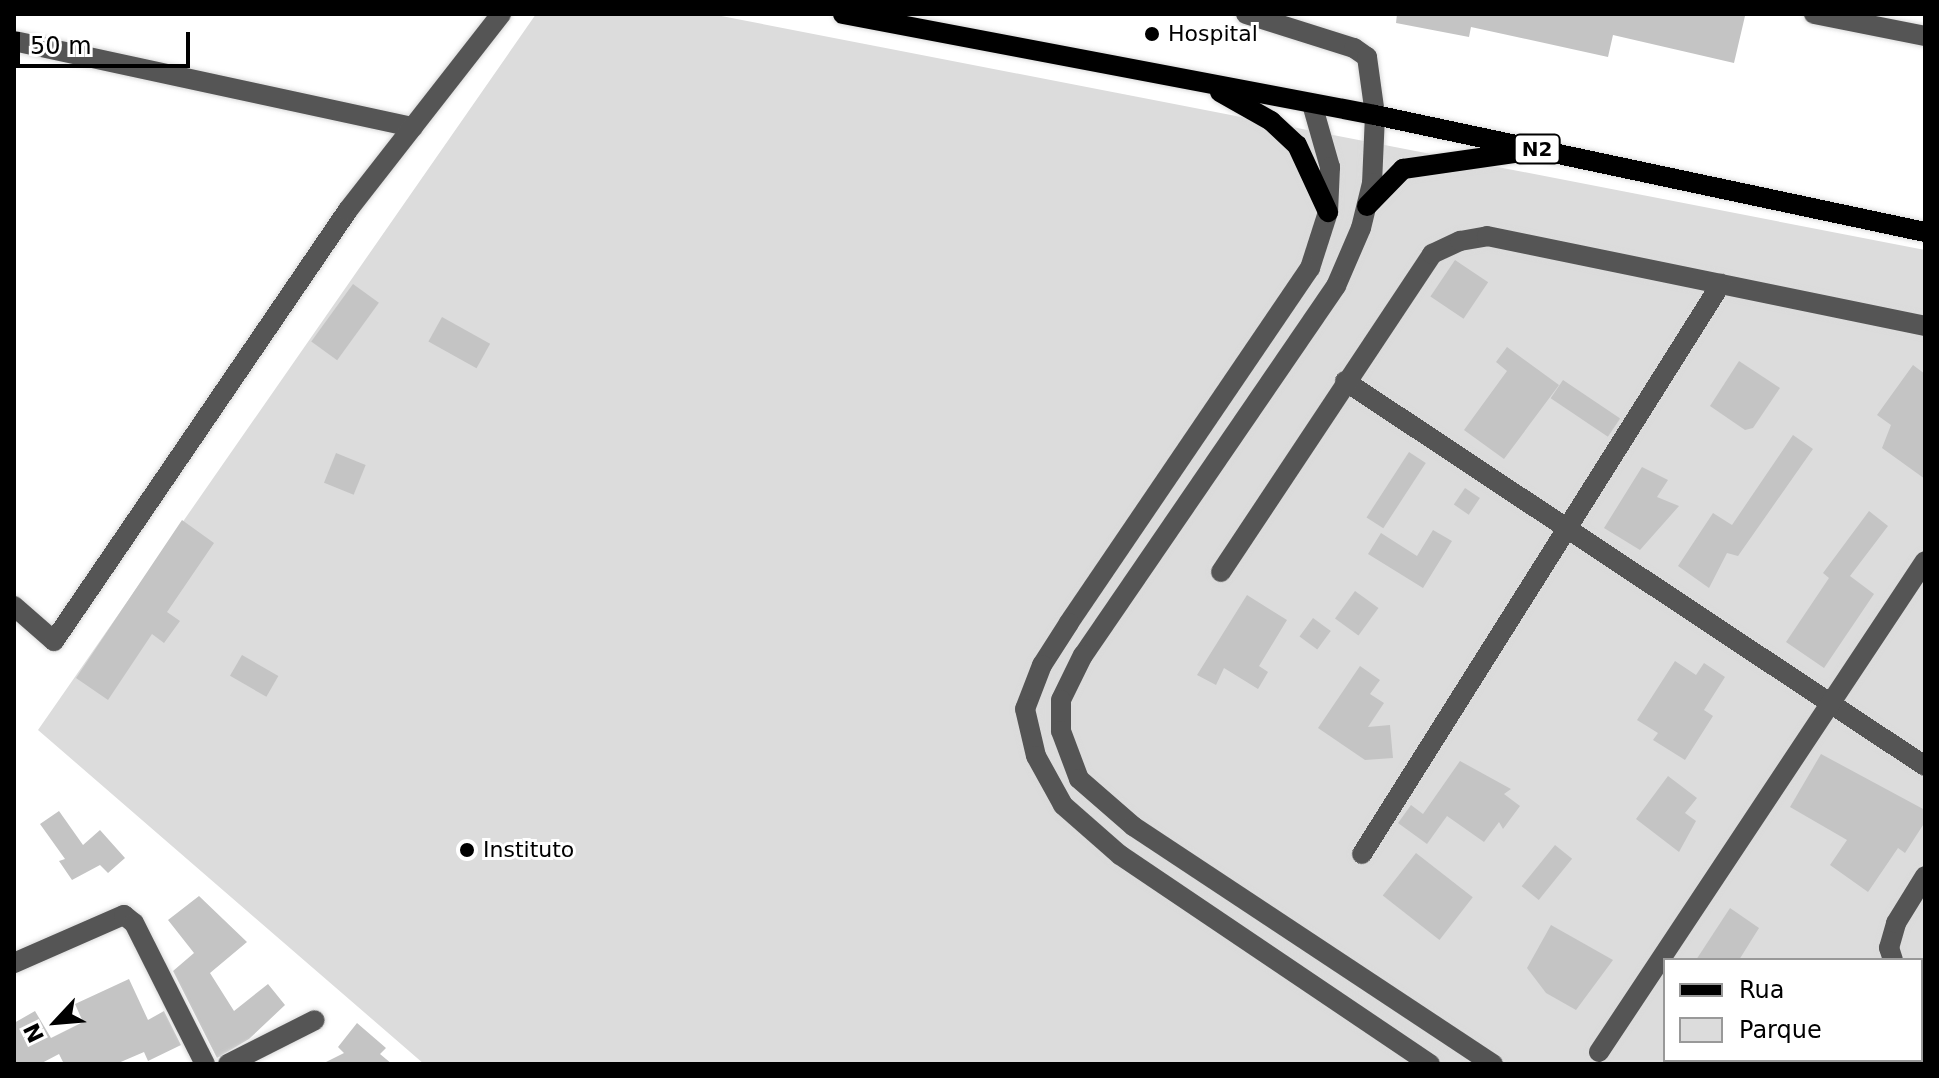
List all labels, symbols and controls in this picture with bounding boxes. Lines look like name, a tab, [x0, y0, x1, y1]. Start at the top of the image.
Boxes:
scale bar	[20, 16, 194, 66]
place label: Hospital	[1168, 21, 1258, 47]
marker: Hospital	[1143, 25, 1161, 43]
text: 50 m	[30, 32, 92, 60]
road number: N2	[1513, 133, 1561, 165]
place label: Instituto	[483, 837, 574, 863]
marker: Instituto	[458, 841, 476, 859]
legend	[1663, 958, 1923, 1062]
text: Rua	[1739, 976, 1785, 1004]
north arrow	[16, 982, 96, 1062]
text: Parque	[1739, 1016, 1822, 1044]
text: N	[19, 1019, 49, 1047]

